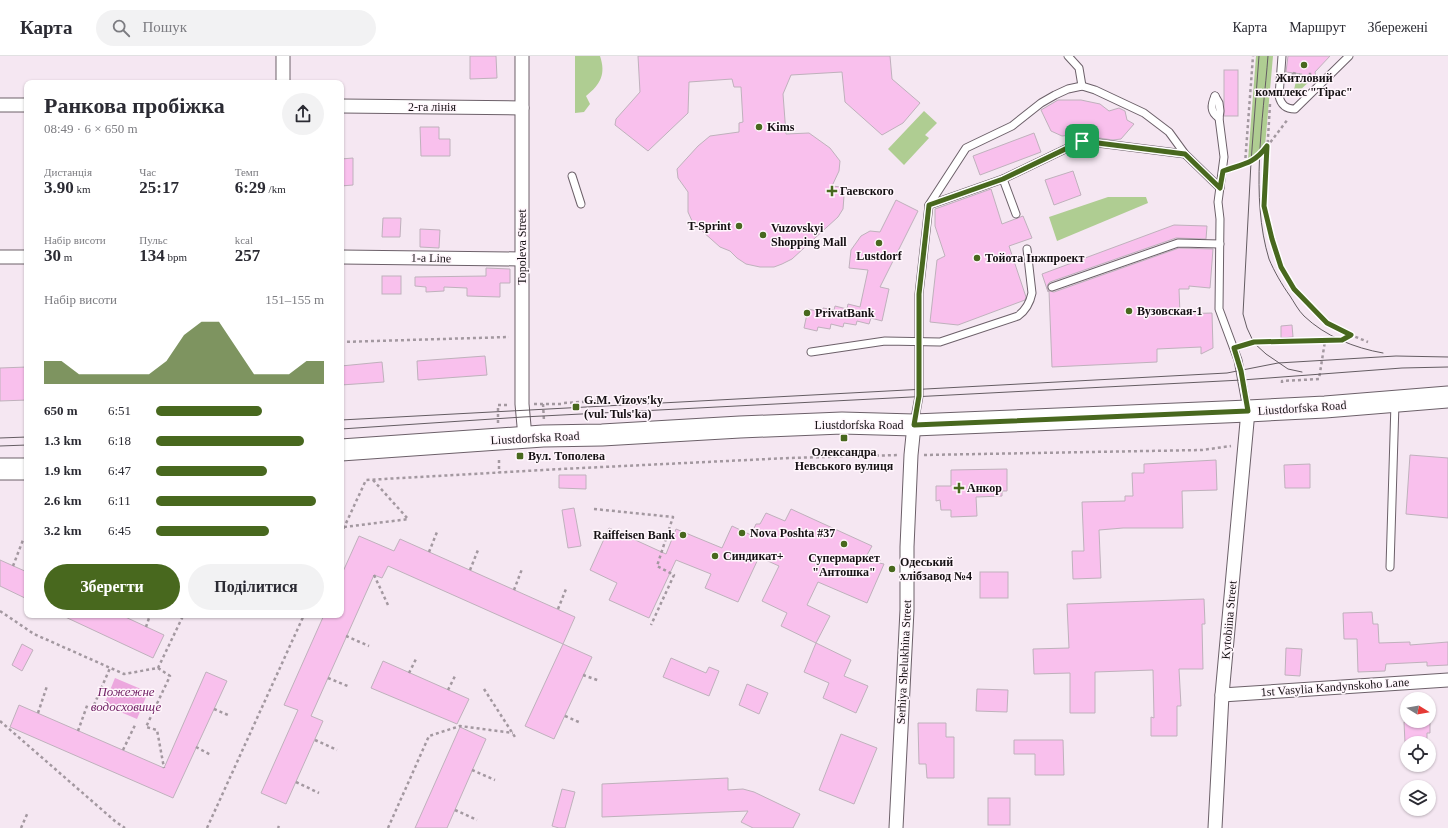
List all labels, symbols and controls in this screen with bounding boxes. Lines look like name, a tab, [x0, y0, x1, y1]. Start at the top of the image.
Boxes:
search box	[96, 10, 376, 46]
text: Карта	[20, 17, 72, 38]
icon: search	[110, 17, 132, 39]
text: Пошук	[142, 19, 187, 35]
text: Карта	[1232, 20, 1267, 35]
text: Маршрут	[1289, 20, 1346, 35]
text: Збережені	[1368, 20, 1428, 35]
marker: Житловий комплекс "Тірас"	[1299, 60, 1309, 70]
place label: Житловий комплекс "Тірас"	[1255, 71, 1353, 99]
text: Ранкова пробіжка	[44, 93, 225, 118]
button: share	[282, 93, 324, 135]
street label: 2-га лінія	[408, 100, 456, 114]
place label: Kims	[767, 120, 795, 134]
text: 08:49 · 6 × 650 m	[44, 121, 138, 136]
marker: Kims	[754, 122, 764, 132]
pin	[1065, 124, 1099, 158]
icon: arrive	[1071, 130, 1093, 152]
text: Дистанція	[44, 166, 92, 178]
text: Час	[139, 166, 156, 178]
text: Темп	[235, 166, 259, 178]
text: 3.90	[44, 178, 74, 197]
text: 25:17	[139, 178, 179, 197]
text: 6:29	[235, 178, 266, 197]
text: km	[74, 183, 91, 195]
text: /km	[266, 183, 286, 195]
place label: Гаевского	[840, 184, 894, 198]
marker: Гаевского	[827, 186, 837, 196]
street label: Topoleva Street	[515, 209, 529, 285]
place label: T-Sprint	[687, 219, 731, 233]
marker: T-Sprint	[734, 221, 744, 231]
place label: Vuzovskyi Shopping Mall	[771, 221, 847, 249]
marker: Vuzovskyi Shopping Mall	[758, 230, 768, 240]
text: Набір висоти	[44, 234, 106, 246]
text: Пульс	[139, 234, 168, 246]
text: kcal	[235, 234, 253, 246]
marker: Lustdorf	[874, 238, 884, 248]
text: 30	[44, 246, 61, 265]
text: 134	[139, 246, 165, 265]
text: 257	[235, 246, 260, 265]
place label: Lustdorf	[856, 249, 903, 263]
text: m	[61, 251, 72, 263]
text: bpm	[165, 251, 187, 263]
street label: 1-a Line	[411, 251, 451, 265]
place label: Тойота Інжпроект	[985, 251, 1084, 265]
marker: Тойота Інжпроект	[972, 253, 982, 263]
text: Набір висоти	[44, 292, 117, 307]
text: 151–155 m	[265, 292, 324, 307]
place label: Вузовская-1	[1137, 304, 1202, 318]
place label: PrivatBank	[815, 306, 875, 320]
marker: Вузовская-1	[1124, 306, 1134, 316]
marker: PrivatBank	[802, 308, 812, 318]
place label: G.M. Vizovs'ky (vul. Tuls'ka)	[584, 393, 663, 421]
street label: Liustdorfska Road	[1257, 398, 1347, 418]
marker: G.M. Vizovs'ky (vul. Tuls'ka)	[571, 402, 581, 412]
text: 650 m	[44, 403, 78, 418]
text: 6:51	[108, 403, 131, 418]
street label: Liustdorfska Road	[815, 418, 904, 432]
street label: Liustdorfska Road	[490, 429, 580, 447]
text: 1.3 km	[44, 433, 82, 448]
text: 6:18	[108, 433, 131, 448]
marker: Олександра Невського вулиця	[839, 433, 849, 443]
place label: Олександра Невського вулиця	[795, 445, 894, 473]
place label: Вул. Тополева	[528, 449, 605, 463]
marker: Вул. Тополева	[515, 451, 525, 461]
text: 1.9 km	[44, 463, 82, 478]
text: 6:47	[108, 463, 131, 478]
place label: Анкор	[967, 481, 1002, 495]
marker: Анкор	[954, 483, 964, 493]
text: 2.6 km	[44, 493, 82, 508]
text: 6:11	[108, 493, 131, 508]
text: 3.2 km	[44, 523, 82, 538]
text: 6:45	[108, 523, 131, 538]
place label: Nova Poshta #37	[750, 526, 835, 540]
place label: Raiffeisen Bank	[593, 528, 675, 542]
marker: Nova Poshta #37	[737, 528, 747, 538]
marker: Raiffeisen Bank	[678, 530, 688, 540]
marker: Супермаркет "Антошка"	[839, 539, 849, 549]
place label: Синдикат+	[723, 549, 784, 563]
marker: Синдикат+	[710, 551, 720, 561]
place label: Супермаркет "Антошка"	[808, 551, 880, 579]
place label: Одеський хлібзавод №4	[900, 555, 972, 583]
button: Зберегти	[44, 564, 180, 610]
button: Поділитися	[188, 564, 324, 610]
marker: Одеський хлібзавод №4	[887, 564, 897, 574]
street label: Kytobiina Street	[1219, 579, 1239, 660]
street label: Serhiya Shelukhina Street	[894, 599, 914, 725]
street label: 1st Vasylia Kandynskoho Lane	[1260, 675, 1410, 699]
water label: Пожежне водосховище	[91, 684, 161, 714]
north arrow	[1400, 692, 1436, 728]
map controls	[1400, 692, 1436, 816]
button: locate	[1400, 736, 1436, 772]
button: layers	[1400, 780, 1436, 816]

